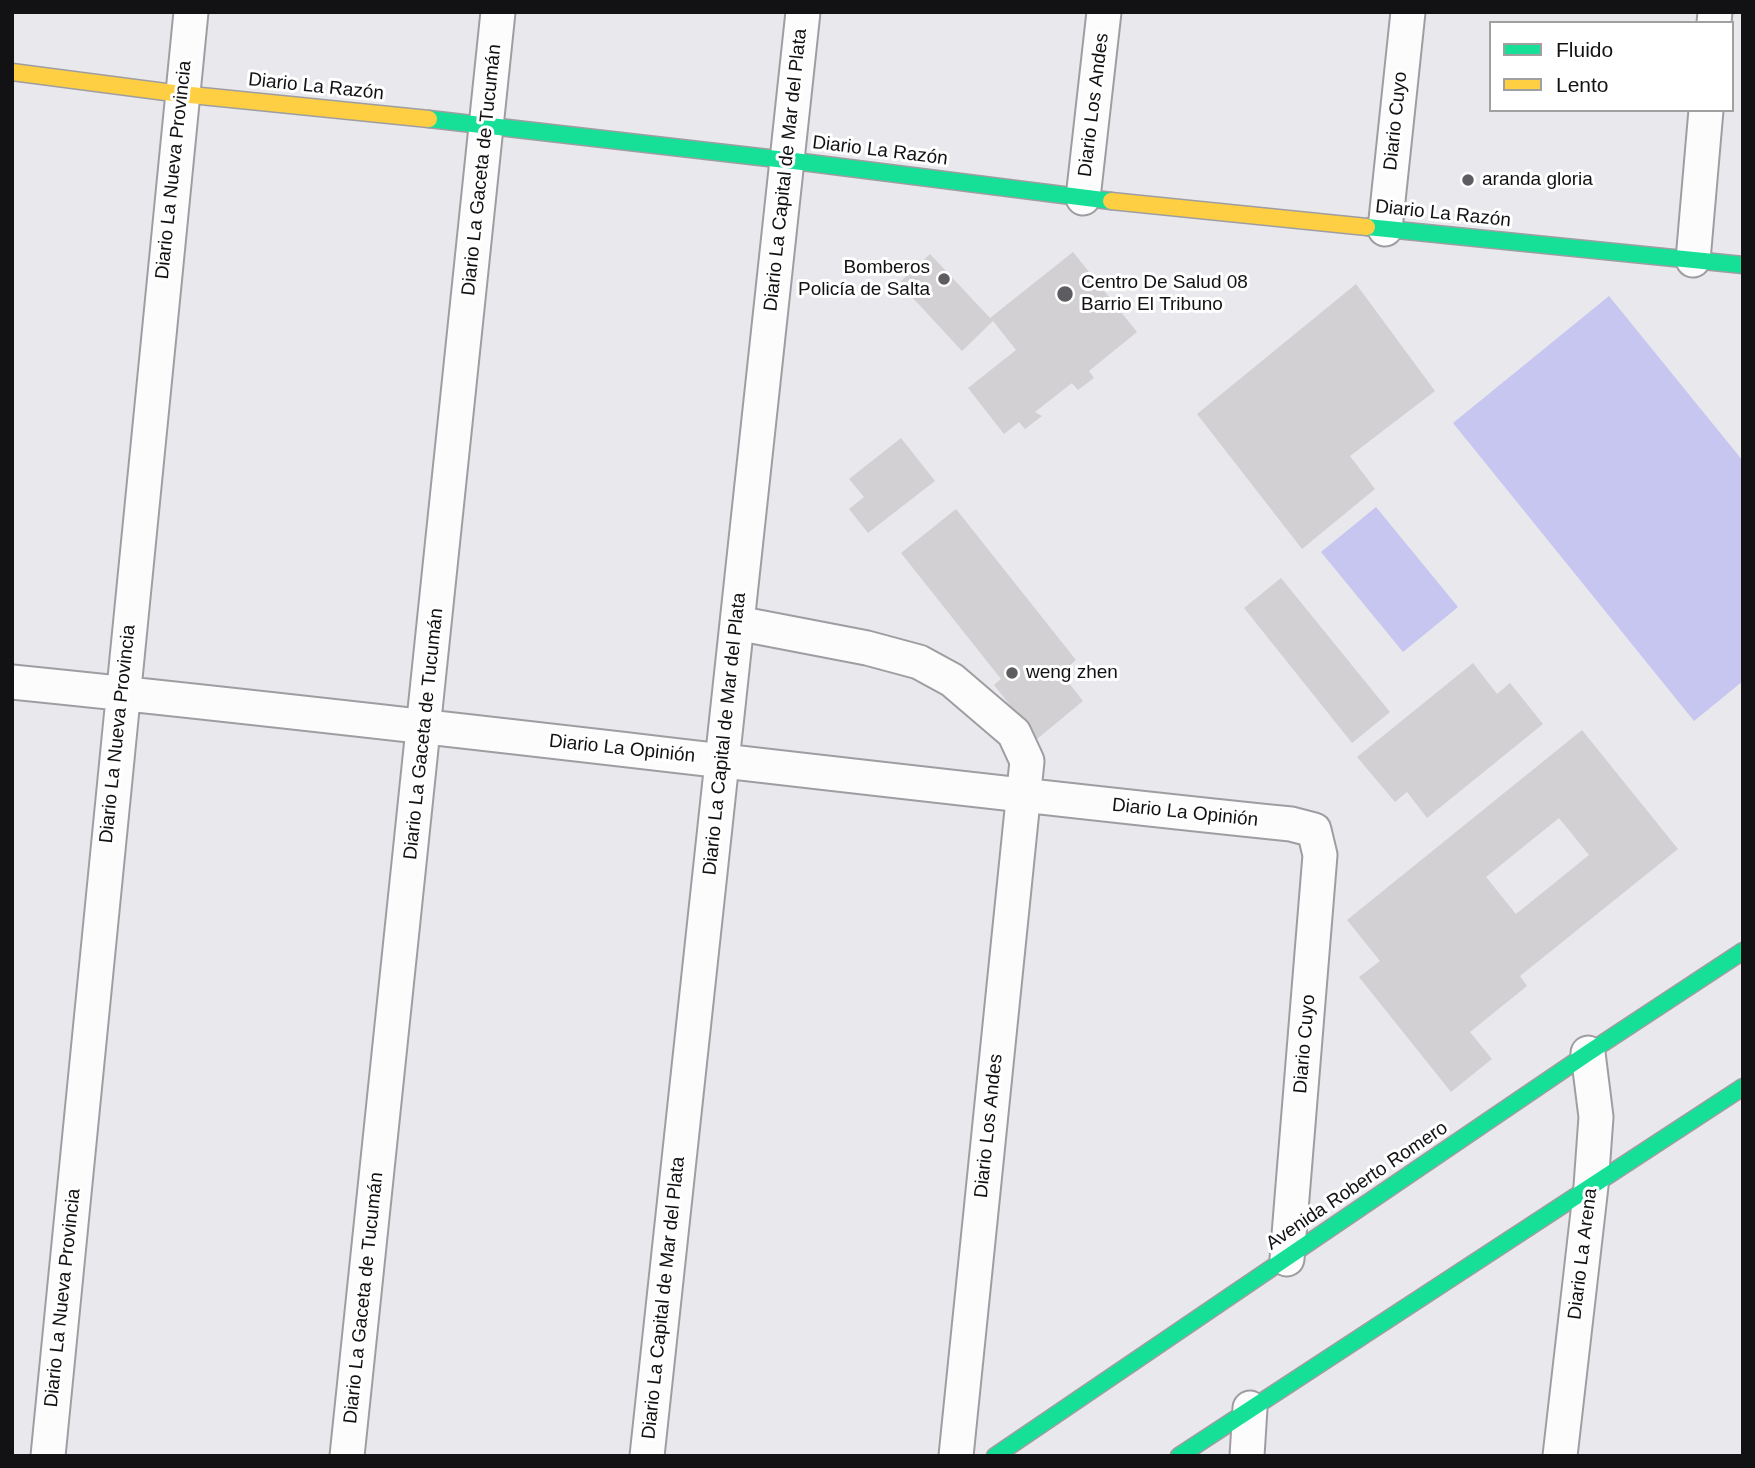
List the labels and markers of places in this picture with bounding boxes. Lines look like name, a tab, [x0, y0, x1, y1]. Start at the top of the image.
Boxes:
place label: aranda gloria	[1482, 169, 1593, 191]
marker: aranda gloria	[1460, 172, 1476, 188]
place label: Bomberos Policía de Salta	[798, 257, 930, 301]
marker: Bomberos Policía de Salta	[936, 271, 952, 287]
place label: Centro De Salud 08 Barrio El Tribuno	[1081, 272, 1248, 316]
marker: Centro De Salud 08 Barrio El Tribuno	[1055, 284, 1075, 304]
place label: weng zhen	[1026, 662, 1118, 684]
marker: weng zhen	[1004, 665, 1020, 681]

